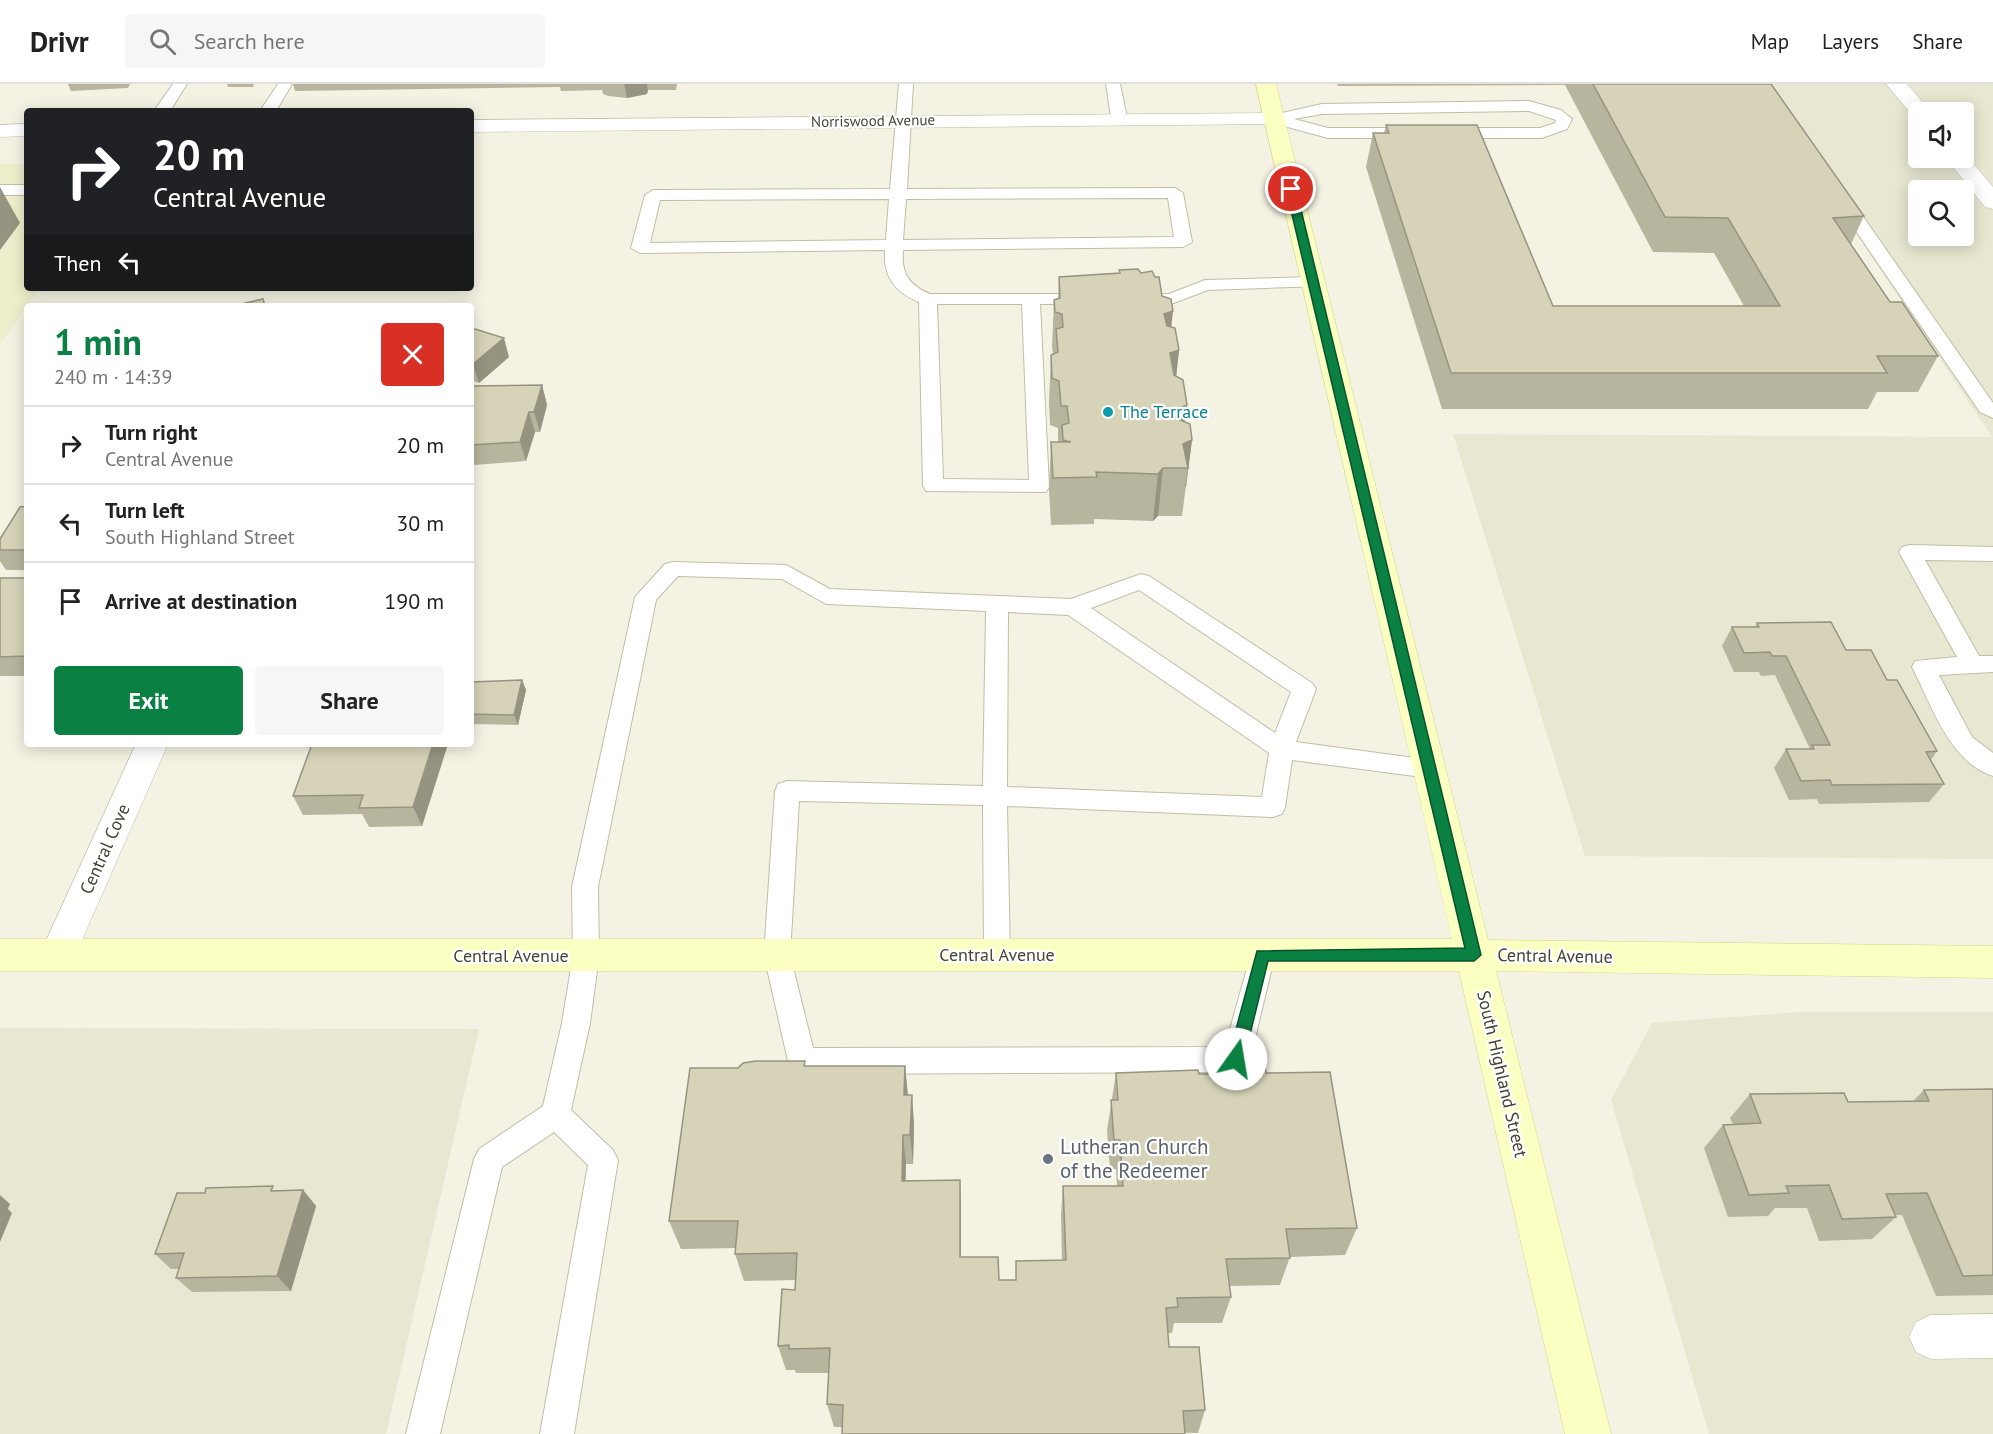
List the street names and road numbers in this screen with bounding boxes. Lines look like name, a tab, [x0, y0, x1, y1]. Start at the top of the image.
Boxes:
street label: Norriswood Avenue	[811, 110, 935, 131]
street label: Central Cove	[74, 800, 135, 898]
street label: Central Avenue	[939, 943, 1055, 966]
street label: Central Avenue	[1497, 943, 1613, 968]
street label: Central Avenue	[453, 944, 569, 967]
street label: South Highland Street	[1472, 988, 1533, 1160]

